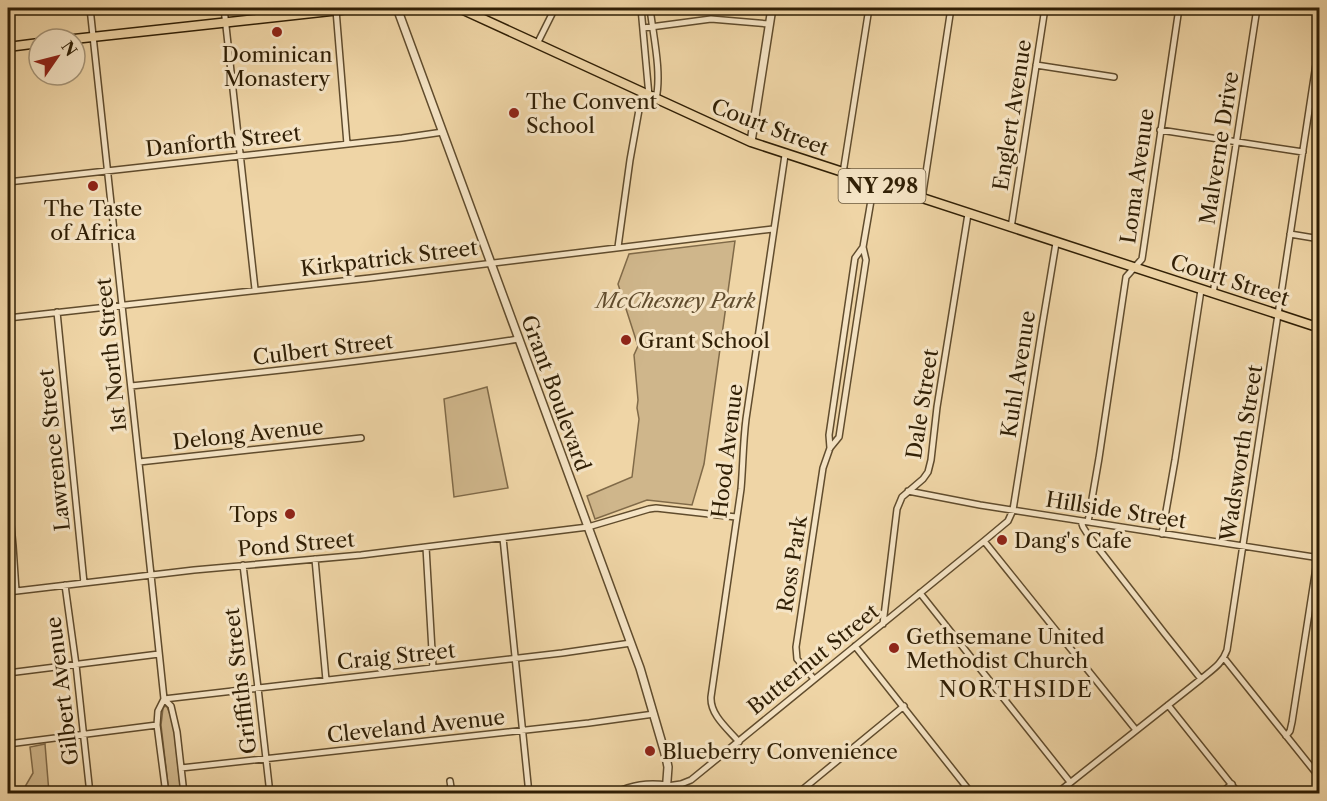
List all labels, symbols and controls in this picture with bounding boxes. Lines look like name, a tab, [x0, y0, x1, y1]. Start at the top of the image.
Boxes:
marker: Dominican Monastery	[270, 25, 284, 39]
north arrow	[27, 27, 87, 87]
text: N	[57, 37, 82, 60]
street label: Englert Avenue	[988, 38, 1036, 192]
place label: Dominican Monastery	[222, 42, 332, 91]
street label: Malverne Drive	[1195, 70, 1243, 226]
place label: The Convent School	[526, 89, 658, 138]
street label: Court Street	[708, 93, 833, 161]
marker: The Convent School	[507, 106, 521, 120]
street label: Loma Avenue	[1115, 107, 1159, 245]
street label: Danforth Street	[144, 120, 302, 162]
road number: NY 298	[838, 169, 926, 203]
marker: The Taste of Africa	[86, 179, 100, 193]
place label: The Taste of Africa	[44, 196, 142, 245]
street label: Kirkpatrick Street	[299, 235, 480, 281]
street label: Court Street	[1167, 249, 1293, 311]
street label: 1st North Street	[90, 276, 132, 433]
park label: McChesney Park	[593, 288, 756, 313]
street label: Kuhl Avenue	[996, 309, 1040, 439]
street label: Grant Boulevard	[516, 312, 596, 475]
street label: Culbert Street	[251, 328, 395, 370]
place label: Grant School	[638, 328, 770, 353]
marker: Grant School	[619, 333, 633, 347]
street label: Dale Street	[901, 347, 943, 461]
street label: Wadsworth Street	[1215, 362, 1267, 544]
street label: Lawrence Street	[33, 367, 75, 532]
street label: Hood Avenue	[706, 382, 748, 520]
street label: Delong Avenue	[171, 414, 325, 454]
street label: Hillside Street	[1044, 487, 1189, 534]
place label: Tops	[229, 502, 278, 527]
marker: Tops	[283, 507, 297, 521]
street label: Ross Park	[772, 513, 812, 614]
street label: Pond Street	[237, 526, 356, 562]
place label: Dang's Cafe	[1014, 528, 1132, 553]
marker: Dang's Cafe	[995, 533, 1009, 547]
street label: Butternut Street	[742, 598, 884, 720]
street label: Griffiths Street	[219, 606, 261, 756]
street label: Gilbert Avenue	[40, 615, 84, 767]
place label: Gethsemane United Methodist Church	[906, 624, 1105, 673]
street label: Craig Street	[336, 637, 457, 675]
marker: Gethsemane United Methodist Church	[887, 641, 901, 655]
district label: NORTHSIDE	[939, 676, 1093, 703]
street label: Cleveland Avenue	[326, 704, 506, 748]
place label: Blueberry Convenience	[662, 739, 898, 764]
marker: Blueberry Convenience	[643, 744, 657, 758]

